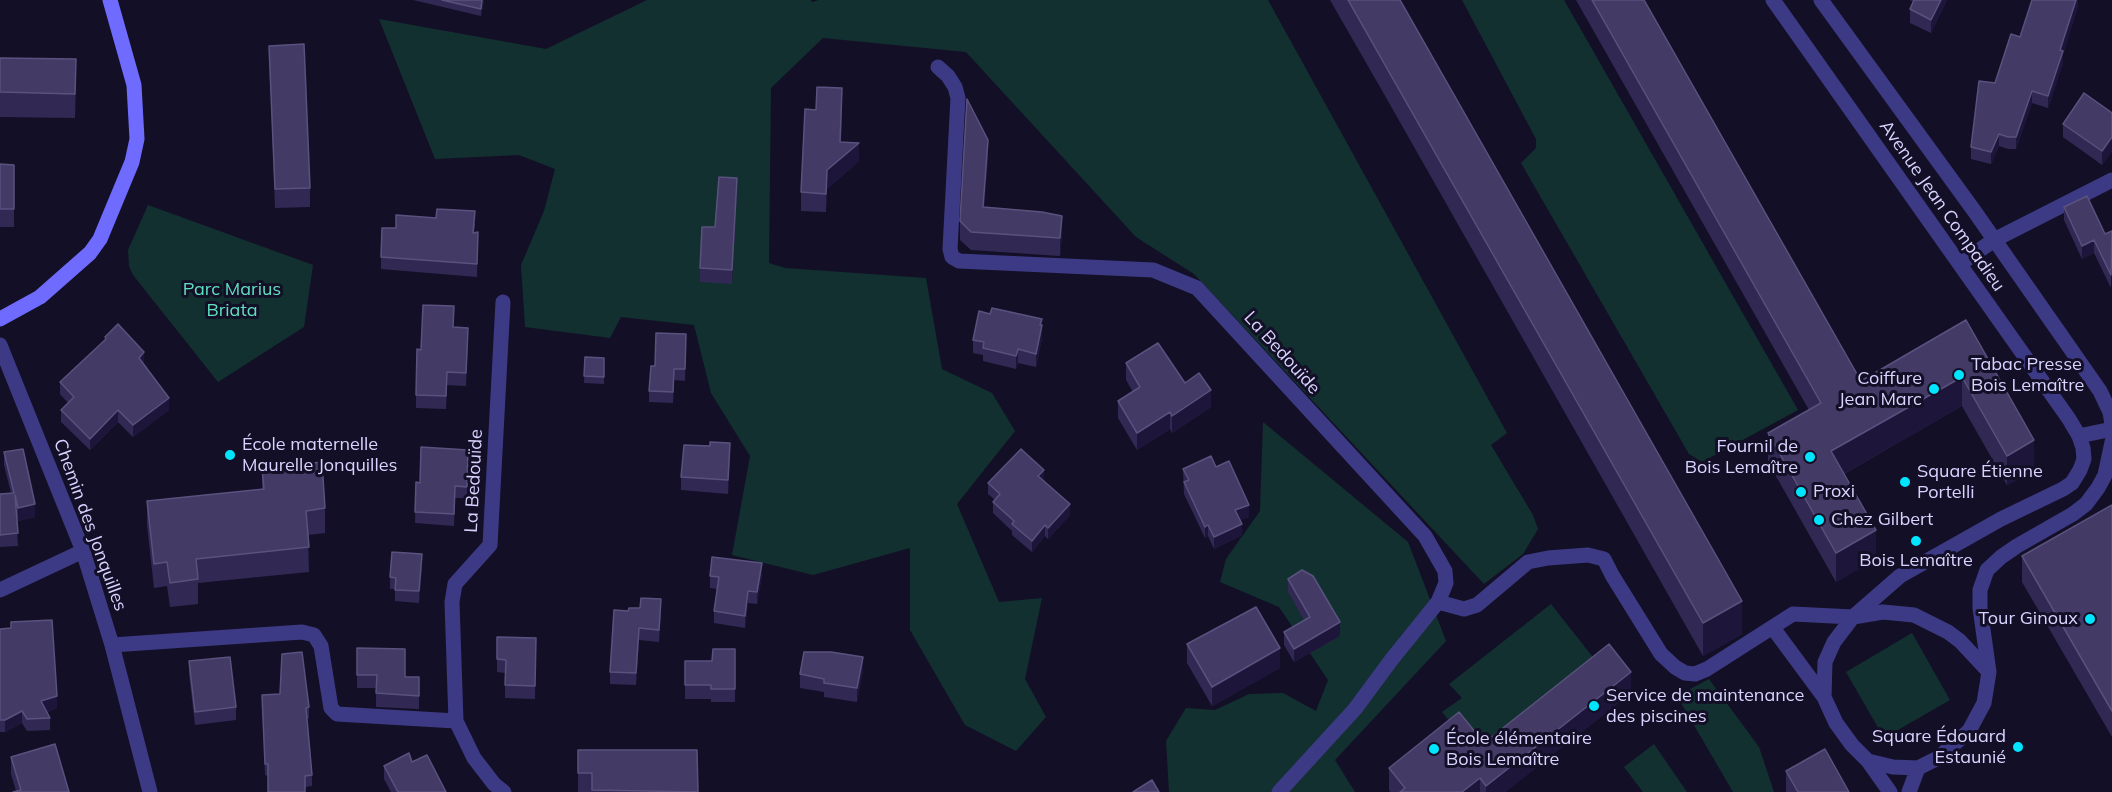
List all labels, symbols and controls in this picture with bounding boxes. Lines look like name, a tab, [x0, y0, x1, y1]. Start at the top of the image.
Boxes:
street label: Avenue Jean Compadieu	[1875, 116, 2009, 296]
park label: Parc Marius Briata	[183, 279, 281, 322]
street label: La Bedouïde	[1239, 307, 1325, 399]
place label: Tabac Presse Bois Lemaître	[1971, 354, 2084, 397]
place label: Coiffure Jean Marc	[1839, 368, 1922, 410]
marker: Tabac Presse Bois Lemaître	[1952, 368, 1966, 382]
marker: Coiffure Jean Marc	[1927, 382, 1941, 396]
street label: La Bedouïde	[461, 429, 487, 533]
place label: École maternelle Maurelle Jonquilles	[242, 434, 397, 476]
street label: Chemin des Jonquilles	[49, 436, 131, 614]
place label: Fournil de Bois Lemaître	[1685, 436, 1798, 478]
marker: École maternelle Maurelle Jonquilles	[223, 448, 237, 462]
marker: Fournil de Bois Lemaître	[1803, 450, 1817, 464]
place label: Square Étienne Portelli	[1917, 461, 2043, 504]
marker: Square Étienne Portelli	[1898, 475, 1912, 489]
place label: Proxi	[1813, 481, 1855, 503]
marker: Proxi	[1794, 485, 1808, 499]
place label: Chez Gilbert	[1831, 509, 1933, 531]
marker: Chez Gilbert	[1812, 513, 1826, 527]
marker: Bois Lemaître	[1909, 534, 1923, 548]
place label: Bois Lemaître	[1859, 550, 1973, 572]
place label: Tour Ginoux	[1978, 608, 2078, 630]
marker: Tour Ginoux	[2083, 612, 2097, 626]
place label: Service de maintenance des piscines	[1606, 685, 1804, 728]
marker: Service de maintenance des piscines	[1587, 699, 1601, 713]
place label: Square Édouard Estaunié	[1872, 726, 2006, 768]
place label: École élémentaire Bois Lemaître	[1446, 728, 1592, 771]
marker: Square Édouard Estaunié	[2011, 740, 2025, 754]
marker: École élémentaire Bois Lemaître	[1427, 742, 1441, 756]

